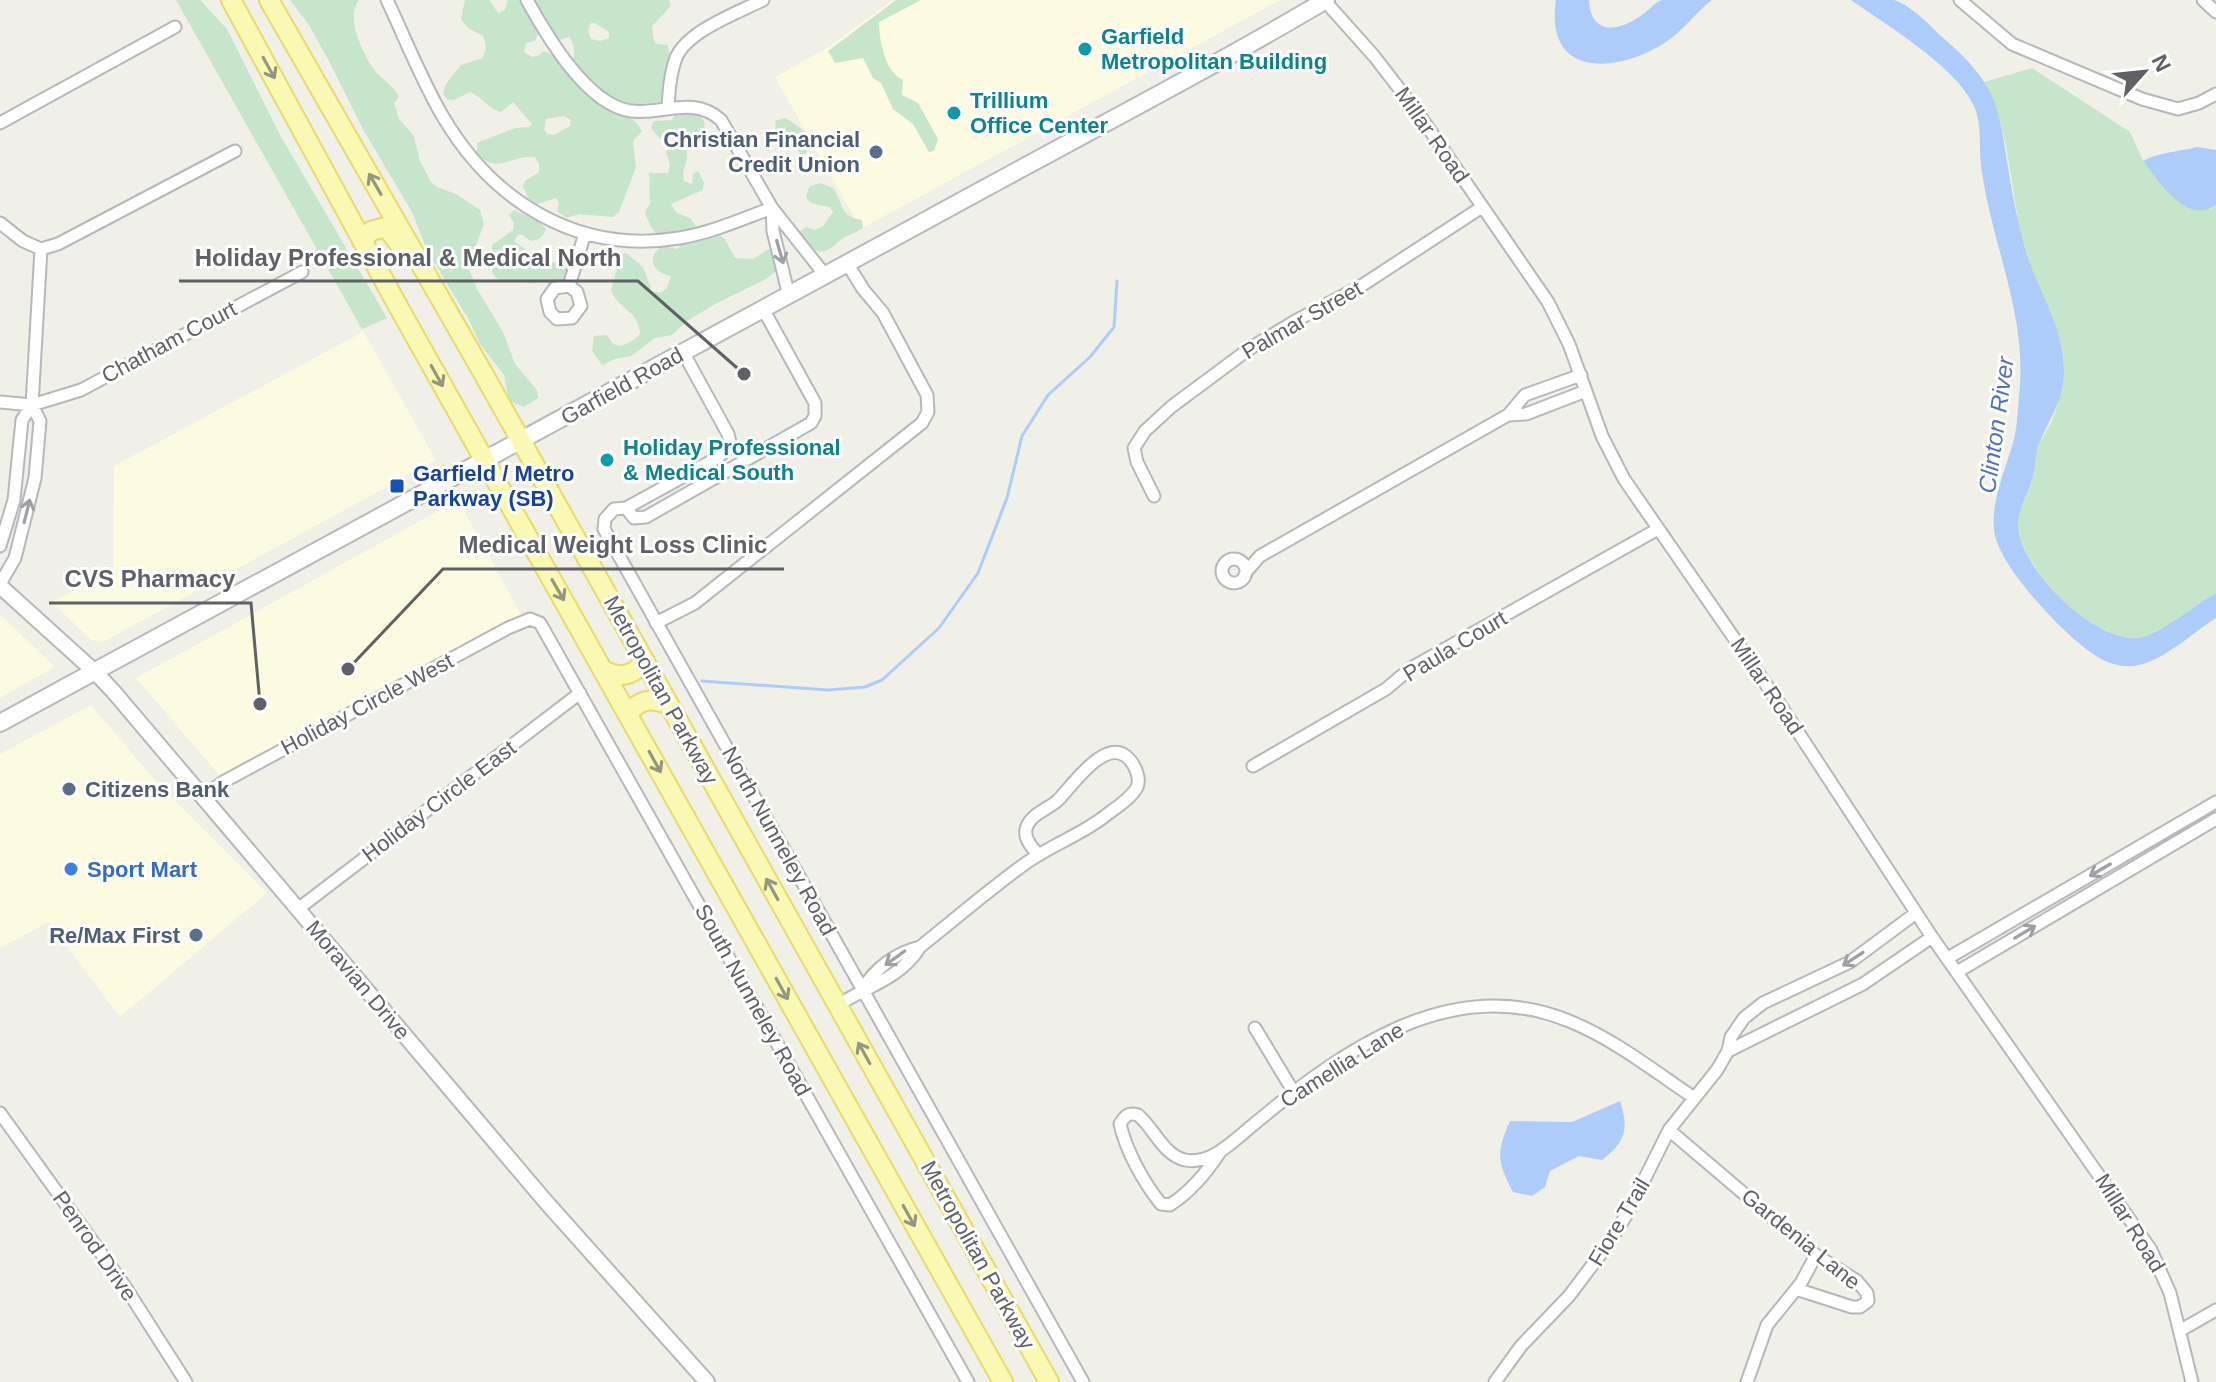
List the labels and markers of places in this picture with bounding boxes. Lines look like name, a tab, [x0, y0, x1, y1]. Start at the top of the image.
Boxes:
place label: Garfield Metropolitan Building	[1101, 24, 1327, 74]
marker: Garfield Metropolitan Building	[1076, 40, 1094, 58]
place label: Trillium Office Center	[970, 88, 1109, 138]
marker: Trillium Office Center	[945, 104, 963, 122]
place label: Christian Financial Credit Union	[663, 127, 860, 177]
marker: Christian Financial Credit Union	[867, 143, 885, 161]
callout: Holiday Professional & Medical North	[179, 233, 638, 281]
place label: Holiday Professional & Medical South	[623, 435, 841, 485]
marker: Holiday Professional & Medical South	[598, 451, 616, 469]
place label: Garfield / Metro Parkway (SB)	[413, 461, 574, 511]
marker: Garfield / Metro Parkway (SB)	[388, 477, 406, 495]
callout: Medical Weight Loss Clinic	[443, 521, 784, 569]
callout: CVS Pharmacy	[49, 555, 251, 603]
place label: Citizens Bank	[85, 777, 230, 802]
marker: Citizens Bank	[60, 780, 78, 798]
place label: Sport Mart	[87, 857, 198, 882]
marker: Sport Mart	[62, 860, 80, 878]
place label: Re/Max First	[49, 923, 181, 948]
marker: Re/Max First	[187, 926, 205, 944]

